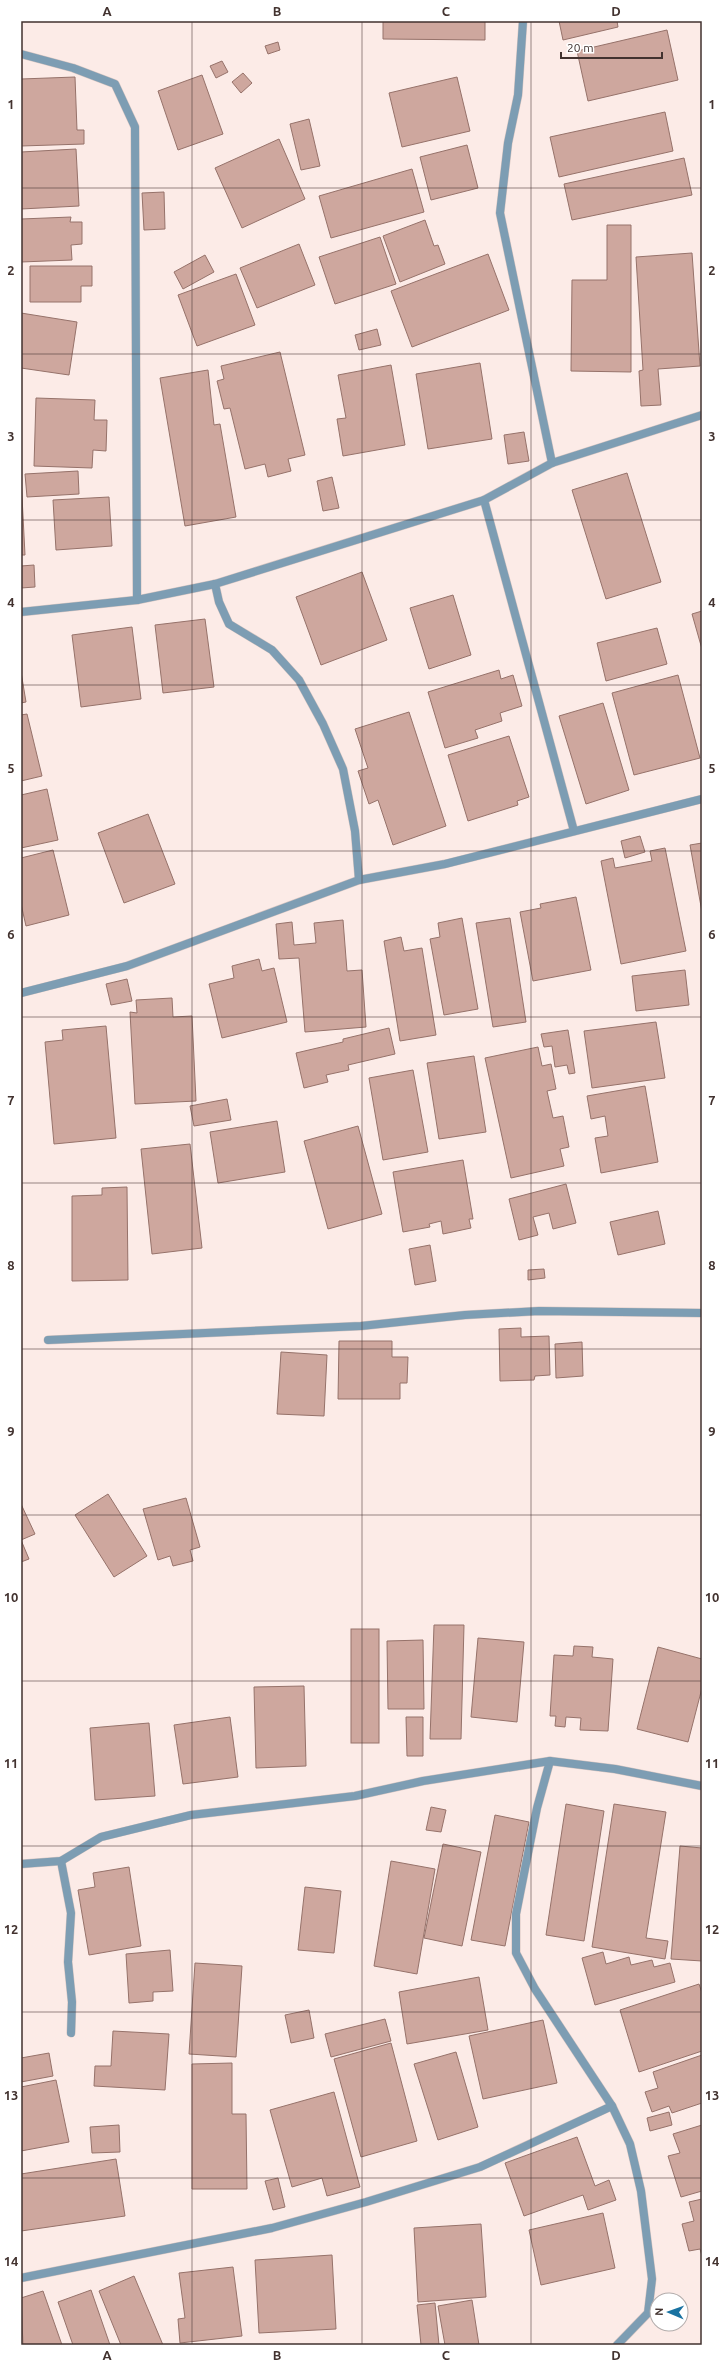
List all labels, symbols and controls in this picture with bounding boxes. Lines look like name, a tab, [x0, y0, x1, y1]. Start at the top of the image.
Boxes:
text: A	[102, 4, 112, 18]
text: B	[273, 4, 282, 18]
text: C	[442, 4, 451, 18]
text: D	[611, 4, 621, 18]
scale bar	[561, 34, 662, 60]
text: 20 m	[567, 41, 594, 54]
text: 1	[7, 97, 15, 111]
text: 1	[708, 97, 716, 111]
text: 2	[7, 263, 15, 277]
text: 2	[708, 263, 716, 277]
text: 3	[7, 429, 15, 443]
text: 3	[708, 429, 716, 443]
text: 4	[7, 595, 15, 609]
text: 4	[708, 595, 716, 609]
text: 5	[7, 761, 15, 775]
text: 5	[708, 761, 716, 775]
text: 6	[7, 927, 15, 941]
text: 6	[708, 927, 716, 941]
text: 7	[7, 1093, 15, 1107]
text: 7	[708, 1093, 716, 1107]
text: 8	[7, 1258, 15, 1272]
text: 8	[708, 1258, 716, 1272]
text: 9	[7, 1424, 15, 1438]
text: 9	[708, 1424, 716, 1438]
text: 10	[4, 1590, 18, 1604]
text: 10	[705, 1590, 719, 1604]
text: 11	[4, 1756, 18, 1770]
text: 11	[705, 1756, 719, 1770]
text: 12	[4, 1922, 18, 1936]
text: 12	[705, 1922, 719, 1936]
text: 13	[4, 2088, 18, 2102]
text: 13	[705, 2088, 719, 2102]
text: 14	[4, 2254, 18, 2268]
text: 14	[705, 2254, 719, 2268]
north arrow	[649, 2292, 689, 2332]
text: N	[653, 2307, 665, 2316]
text: A	[102, 2348, 112, 2362]
text: B	[273, 2348, 282, 2362]
text: C	[442, 2348, 451, 2362]
text: D	[611, 2348, 621, 2362]

